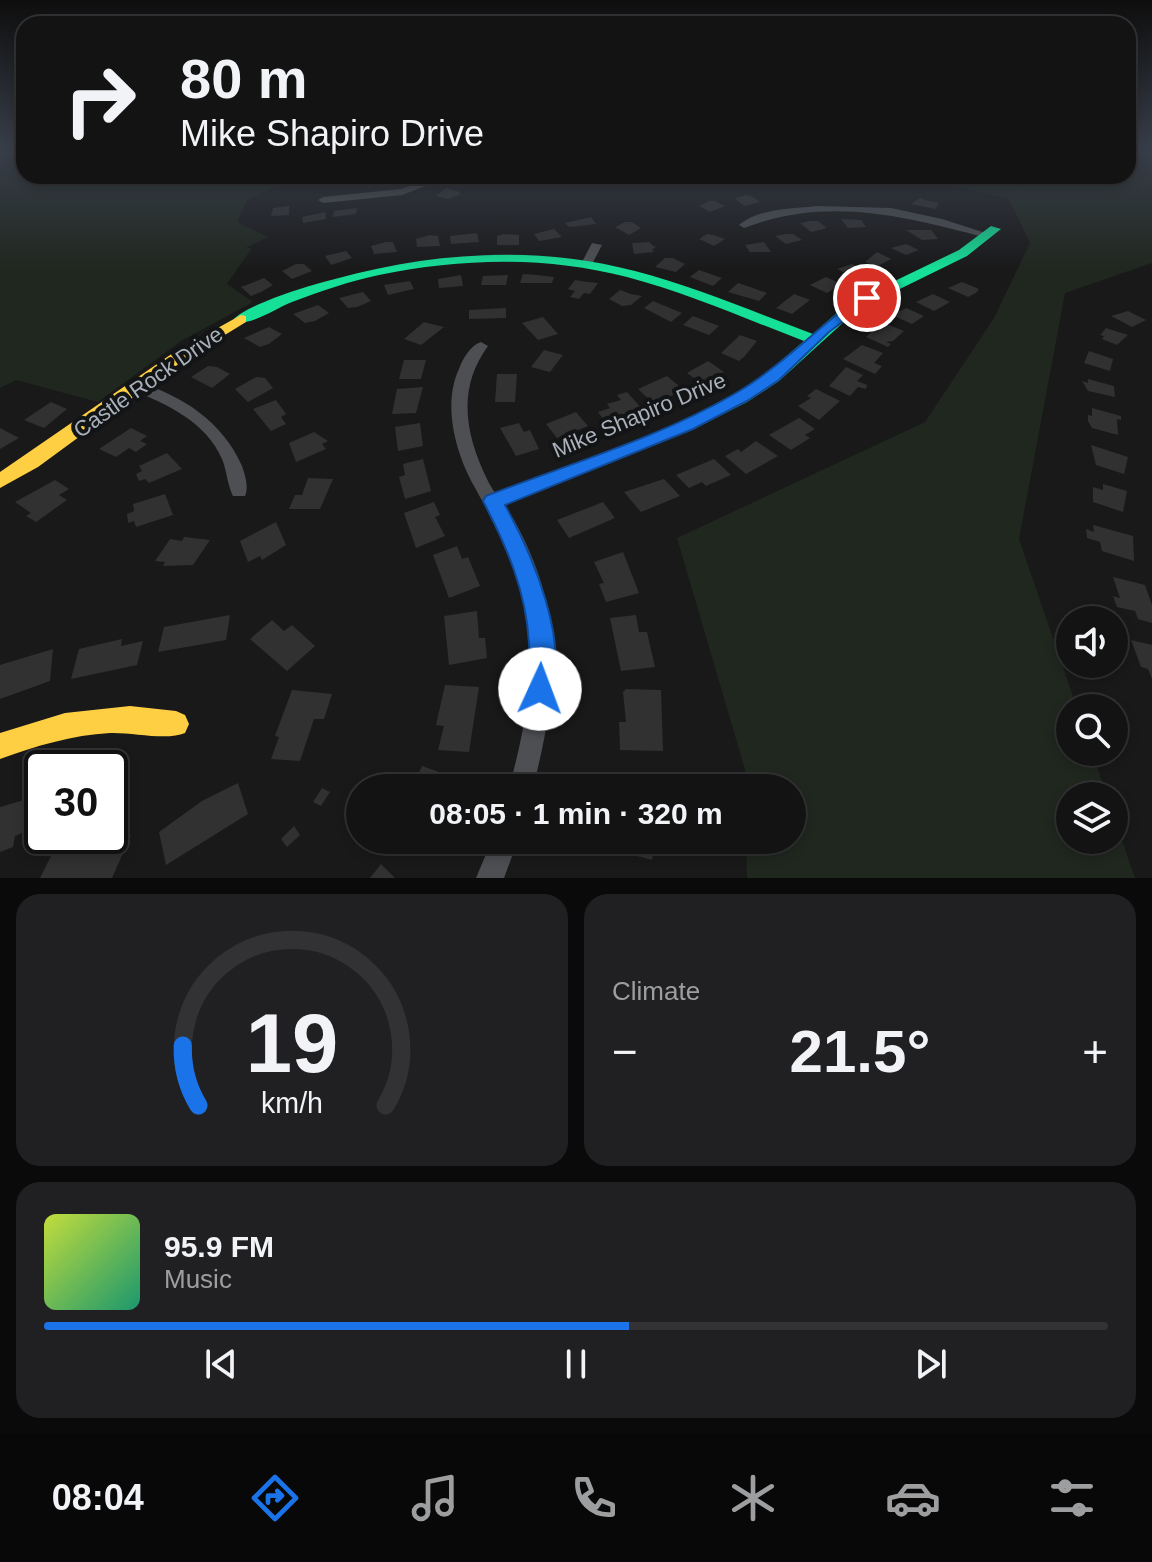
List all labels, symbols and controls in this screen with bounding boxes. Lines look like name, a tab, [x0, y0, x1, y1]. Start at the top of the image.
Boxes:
text: 80 m	[180, 47, 308, 110]
icon: right	[48, 48, 152, 152]
text: Mike Shapiro Drive	[180, 113, 484, 154]
pin	[833, 264, 901, 332]
icon: arrive	[845, 276, 889, 320]
street label: Castle Rock Drive	[69, 321, 227, 443]
street label: Mike Shapiro Drive	[549, 367, 729, 463]
map controls	[1056, 606, 1128, 854]
button: sound	[1056, 606, 1128, 678]
position arrow	[498, 647, 582, 731]
button: search	[1056, 694, 1128, 766]
speed limit sign: 30	[24, 750, 128, 854]
button: layers	[1056, 782, 1128, 854]
text: 08:05 · 1 min · 320 m	[429, 797, 723, 830]
text: Climate	[612, 976, 700, 1006]
text: 19	[246, 997, 338, 1090]
text: 21.5°	[790, 1018, 930, 1085]
text: −	[612, 1027, 638, 1076]
text: +	[1082, 1027, 1108, 1076]
text: km/h	[261, 1087, 323, 1119]
text: 95.9 FM	[164, 1230, 274, 1263]
text: Music	[164, 1264, 232, 1294]
icon: previous	[199, 1342, 243, 1386]
icon: pause	[554, 1342, 598, 1386]
icon: next	[909, 1342, 953, 1386]
icon: directions	[247, 1470, 303, 1526]
icon: music	[407, 1470, 463, 1526]
icon: phone	[566, 1470, 622, 1526]
icon: climate	[725, 1470, 781, 1526]
icon: car	[885, 1470, 941, 1526]
icon: filters	[1044, 1470, 1100, 1526]
text: 08:04	[52, 1477, 144, 1518]

